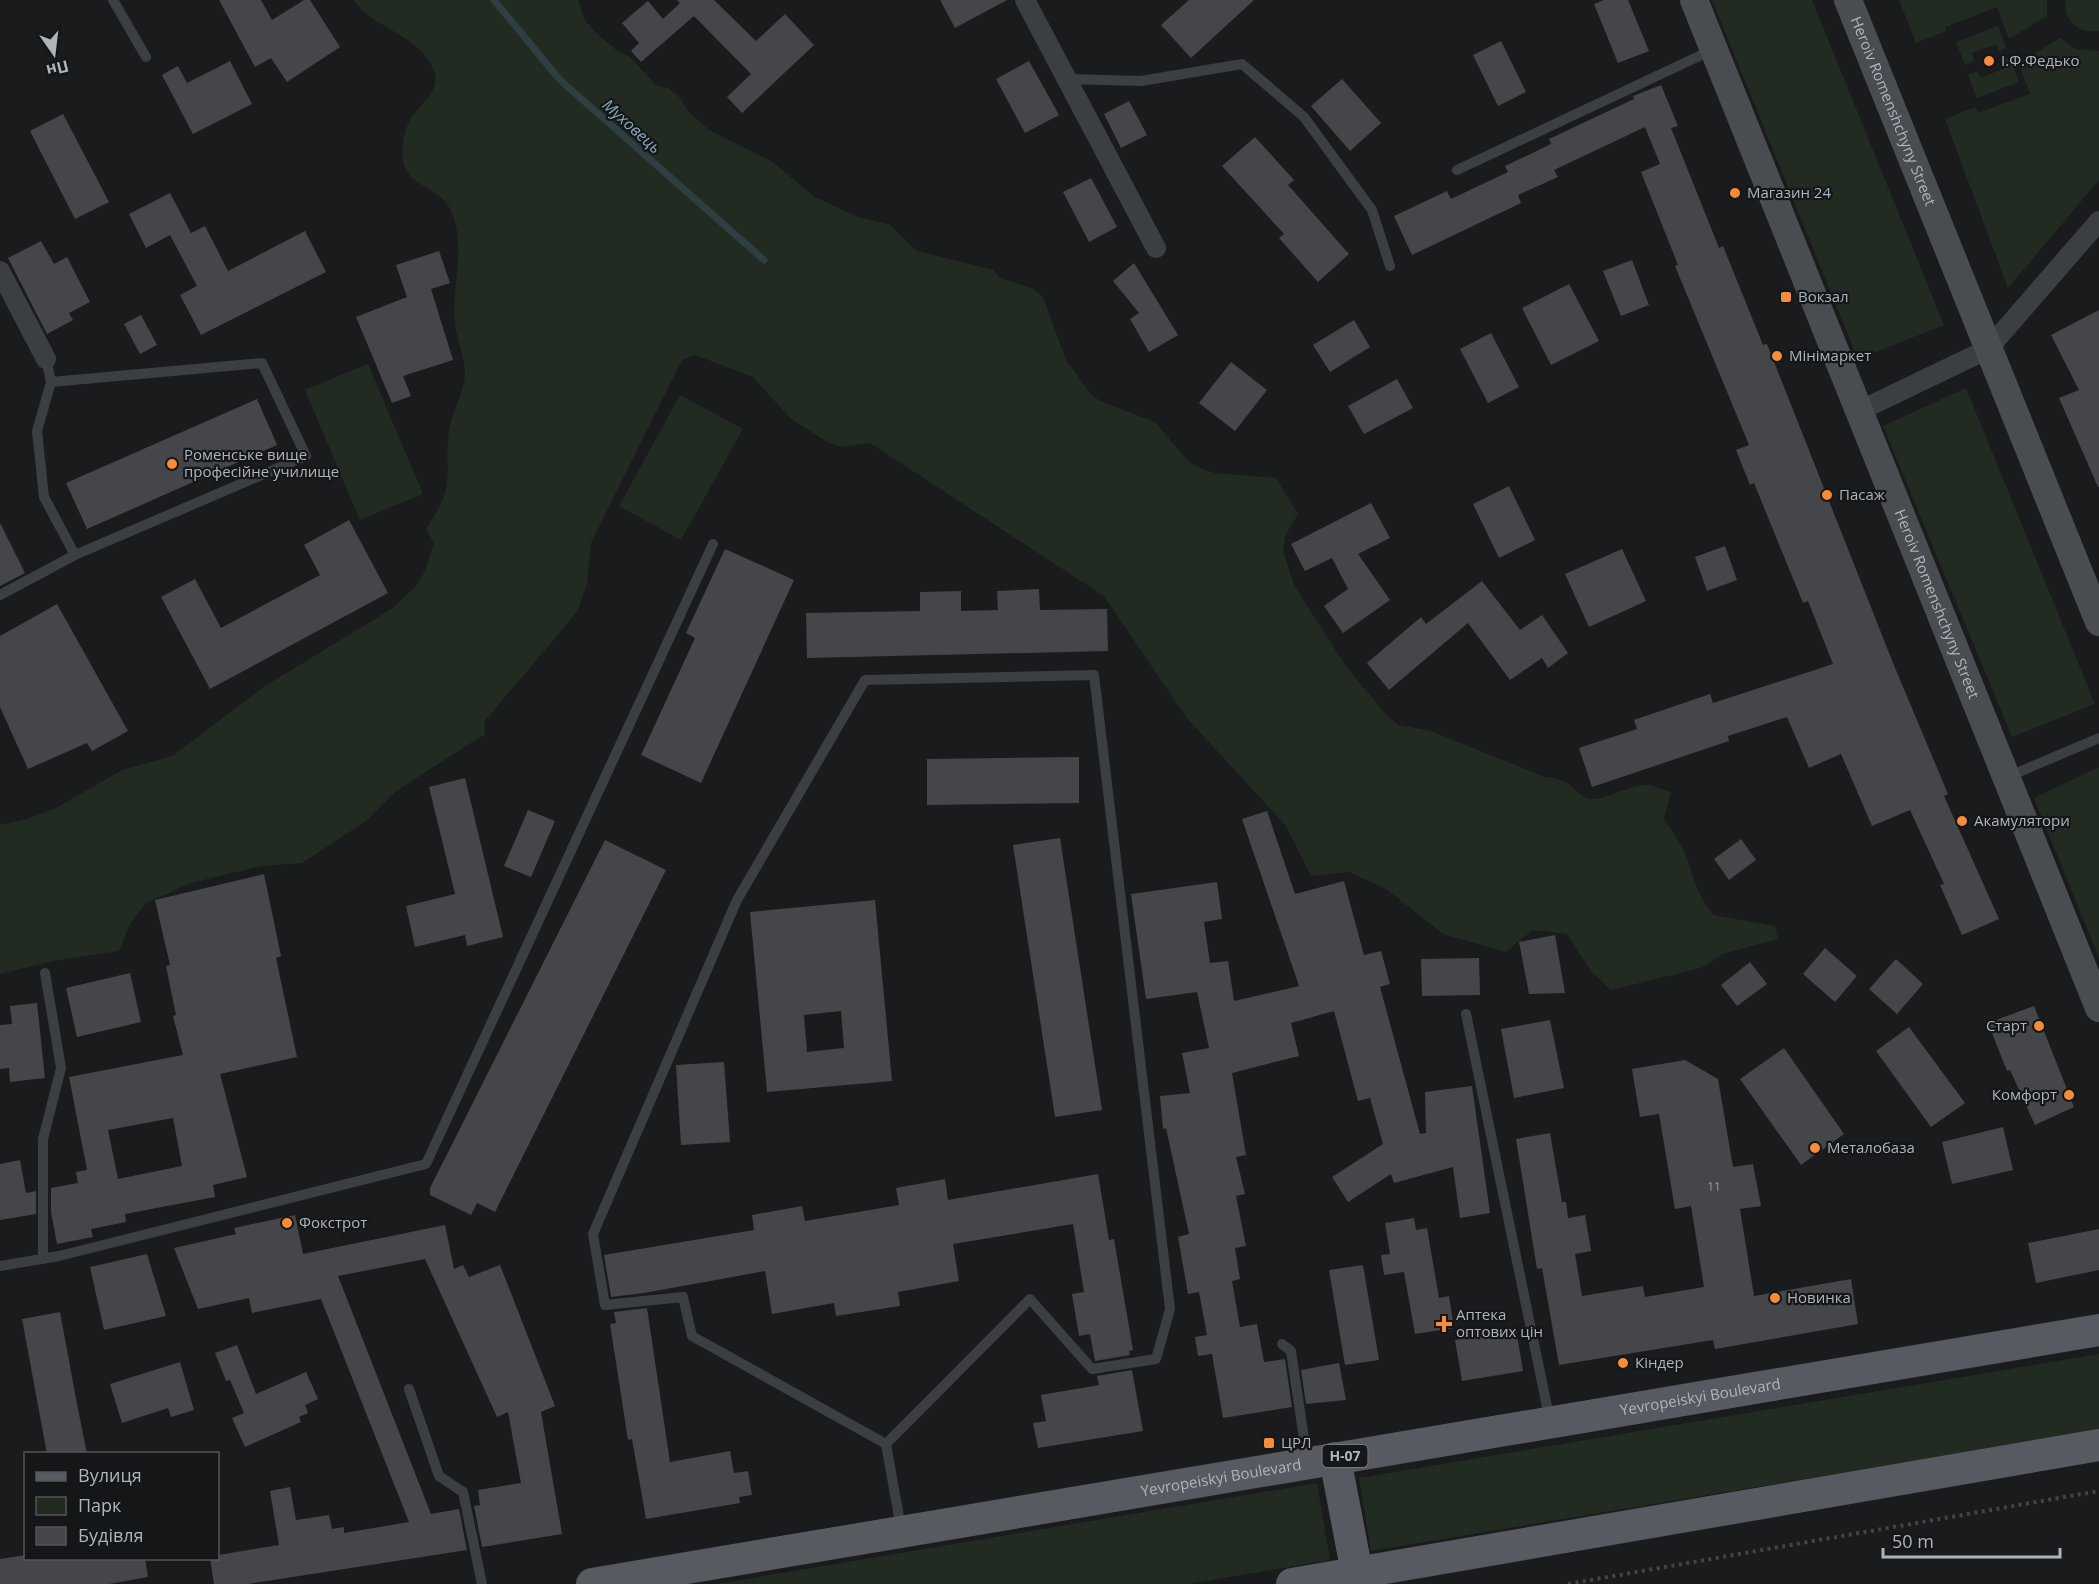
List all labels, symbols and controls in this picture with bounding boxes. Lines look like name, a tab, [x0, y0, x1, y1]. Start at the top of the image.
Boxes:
street label: Heroiv Romenshchyny Street	[1847, 13, 1941, 209]
north arrow	[24, 24, 84, 84]
place label: І.Ф.Федько	[2001, 50, 2080, 70]
marker: І.Ф.Федько	[1982, 54, 1996, 68]
text: Пн	[44, 55, 71, 82]
water label: Муховець	[598, 94, 666, 158]
place label: Магазин 24	[1747, 182, 1831, 202]
marker: Магазин 24	[1728, 186, 1742, 200]
place label: Вокзал	[1798, 286, 1849, 306]
marker: Вокзал	[1779, 290, 1793, 304]
place label: Мінімаркет	[1789, 345, 1871, 365]
marker: Мінімаркет	[1770, 349, 1784, 363]
place label: Роменське вище професійне училище	[184, 444, 339, 481]
marker: Роменське вище професійне училище	[165, 457, 179, 471]
place label: Пасаж	[1839, 484, 1885, 504]
marker: Пасаж	[1820, 488, 1834, 502]
street label: Heroiv Romenshchyny Street	[1891, 506, 1985, 701]
place label: Акамулятори	[1974, 810, 2070, 830]
marker: Акамулятори	[1955, 814, 1969, 828]
place label: Старт	[1986, 1015, 2027, 1035]
marker: Старт	[2032, 1019, 2046, 1033]
place label: Комфорт	[1992, 1084, 2057, 1104]
marker: Комфорт	[2062, 1088, 2076, 1102]
place label: Металобаза	[1827, 1137, 1915, 1157]
marker: Металобаза	[1808, 1141, 1822, 1155]
house number: 11	[1707, 1178, 1721, 1195]
place label: Фокстрот	[299, 1212, 367, 1232]
marker: Фокстрот	[280, 1216, 294, 1230]
place label: Новинка	[1787, 1287, 1851, 1307]
marker: Новинка	[1768, 1291, 1782, 1305]
place label: Аптека оптових цін	[1456, 1304, 1543, 1341]
marker: Аптека оптових цін	[1437, 1317, 1451, 1331]
place label: Кіндер	[1635, 1352, 1684, 1372]
marker: Кіндер	[1616, 1356, 1630, 1370]
street label: Yevropeiskyi Boulevard	[1618, 1373, 1782, 1420]
place label: ЦРЛ	[1281, 1432, 1312, 1452]
marker: ЦРЛ	[1262, 1436, 1276, 1450]
road number: Н-07	[1322, 1445, 1368, 1467]
legend	[24, 1452, 219, 1560]
street label: Yevropeiskyi Boulevard	[1139, 1454, 1303, 1500]
text: Вулиця	[78, 1463, 142, 1487]
text: Парк	[78, 1493, 122, 1517]
scale bar	[1883, 1521, 2060, 1559]
text: Будівля	[78, 1523, 144, 1547]
text: 50 m	[1892, 1529, 1934, 1553]

